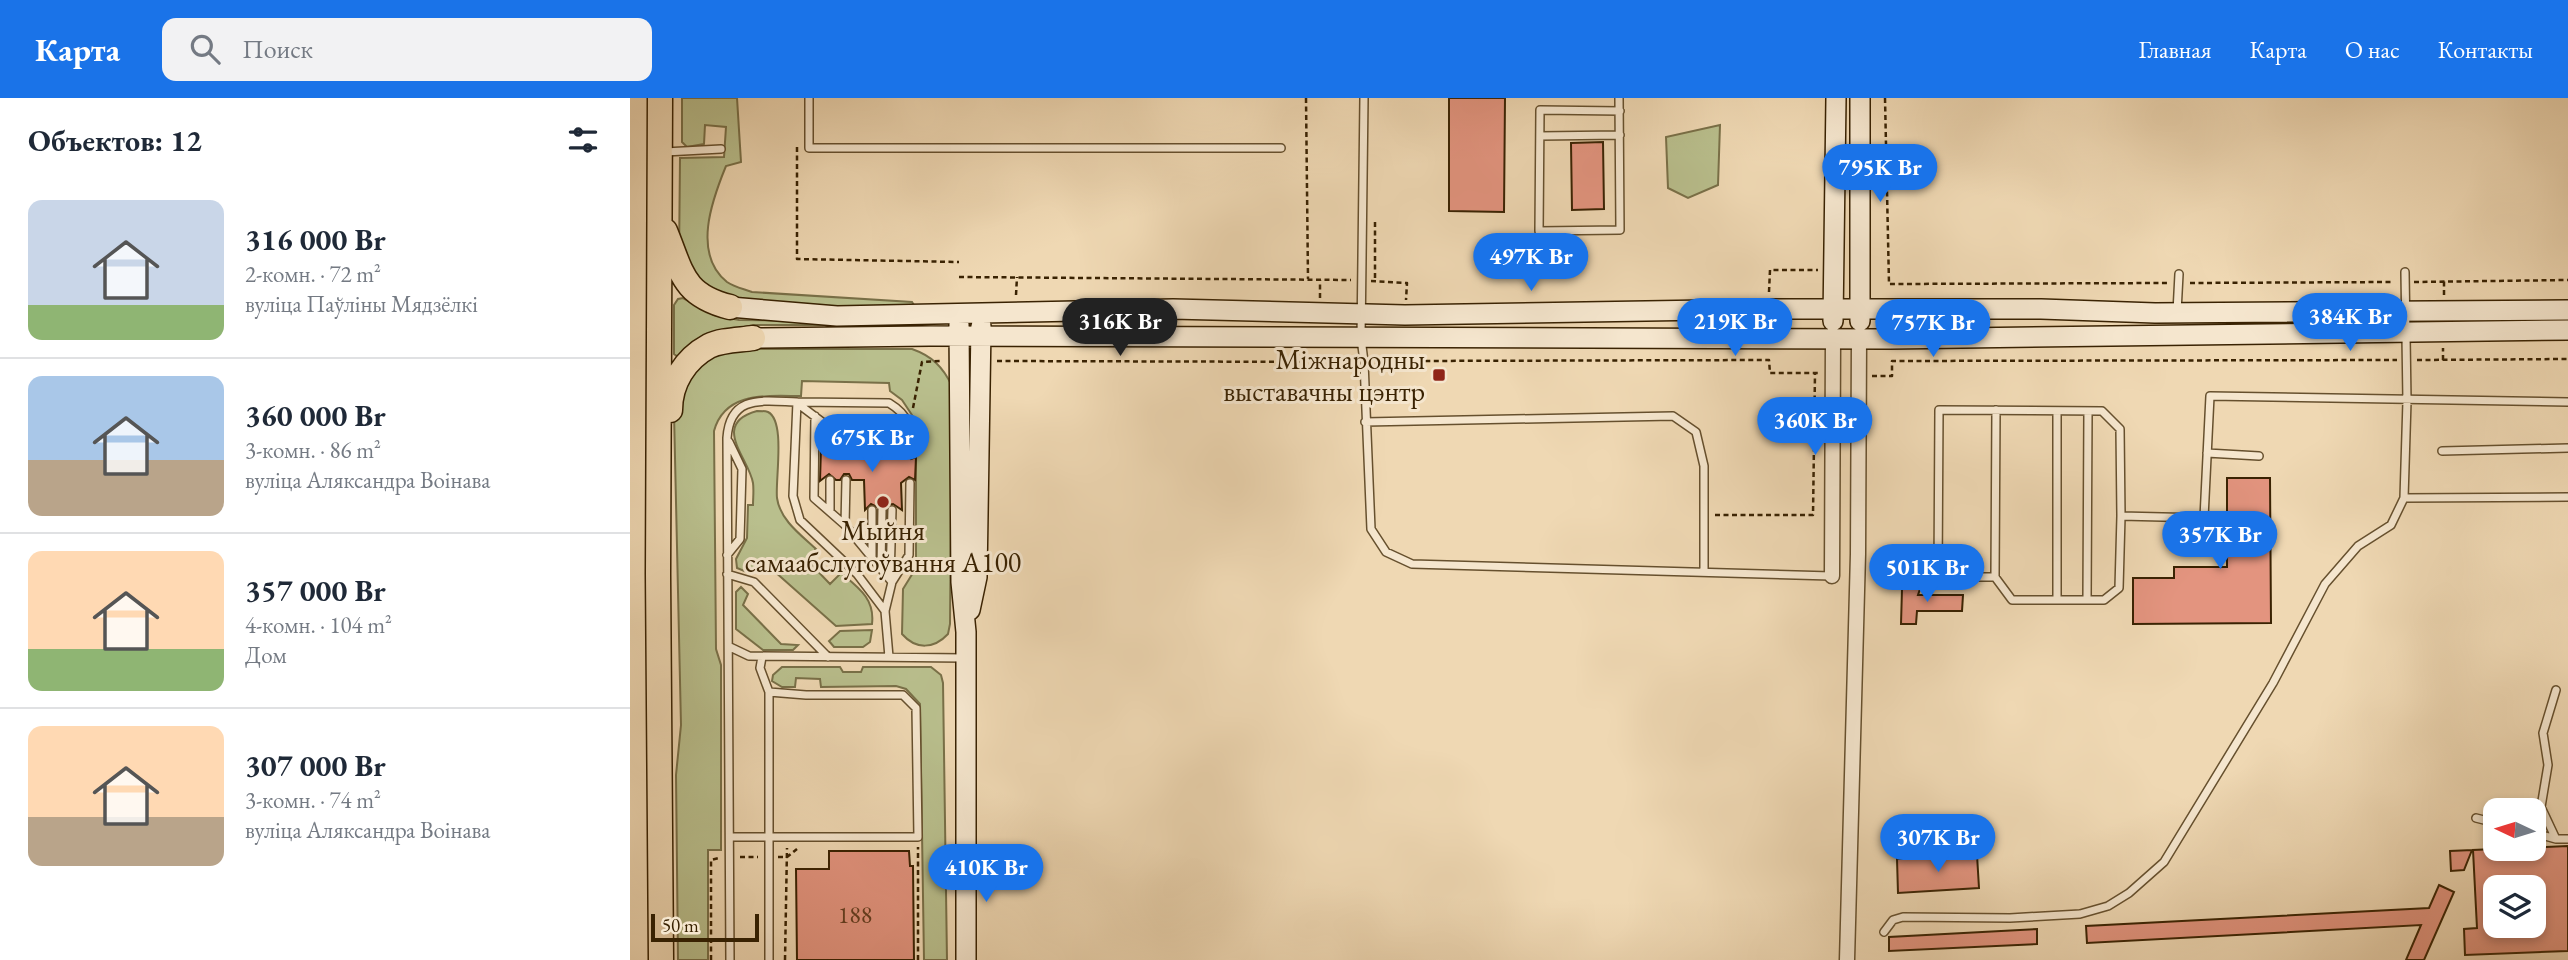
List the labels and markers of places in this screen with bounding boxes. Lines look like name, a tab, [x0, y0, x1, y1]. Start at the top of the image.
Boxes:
pin: 795K Br	[1815, 144, 1945, 204]
pin: 497K Br	[1466, 234, 1596, 293]
pin: 384K Br	[2285, 294, 2415, 353]
pin: 316K Br	[1055, 299, 1185, 358]
pin: 219K Br	[1670, 299, 1800, 358]
pin: 757K Br	[1868, 300, 1998, 359]
place label: Міжнародны выставачны цэнтр	[1223, 341, 1425, 409]
marker: Міжнародны выставачны цэнтр	[1431, 367, 1447, 383]
pin: 360K Br	[1750, 398, 1880, 457]
pin: 675K Br	[807, 414, 937, 474]
marker: Мыйня самаабслугоўвання A100	[875, 494, 891, 510]
place label: Мыйня самаабслугоўвання A100	[745, 512, 1021, 580]
pin: 357K Br	[2155, 512, 2285, 571]
pin: 501K Br	[1862, 545, 1992, 604]
pin: 307K Br	[1873, 814, 2003, 874]
pin: 410K Br	[921, 844, 1051, 904]

